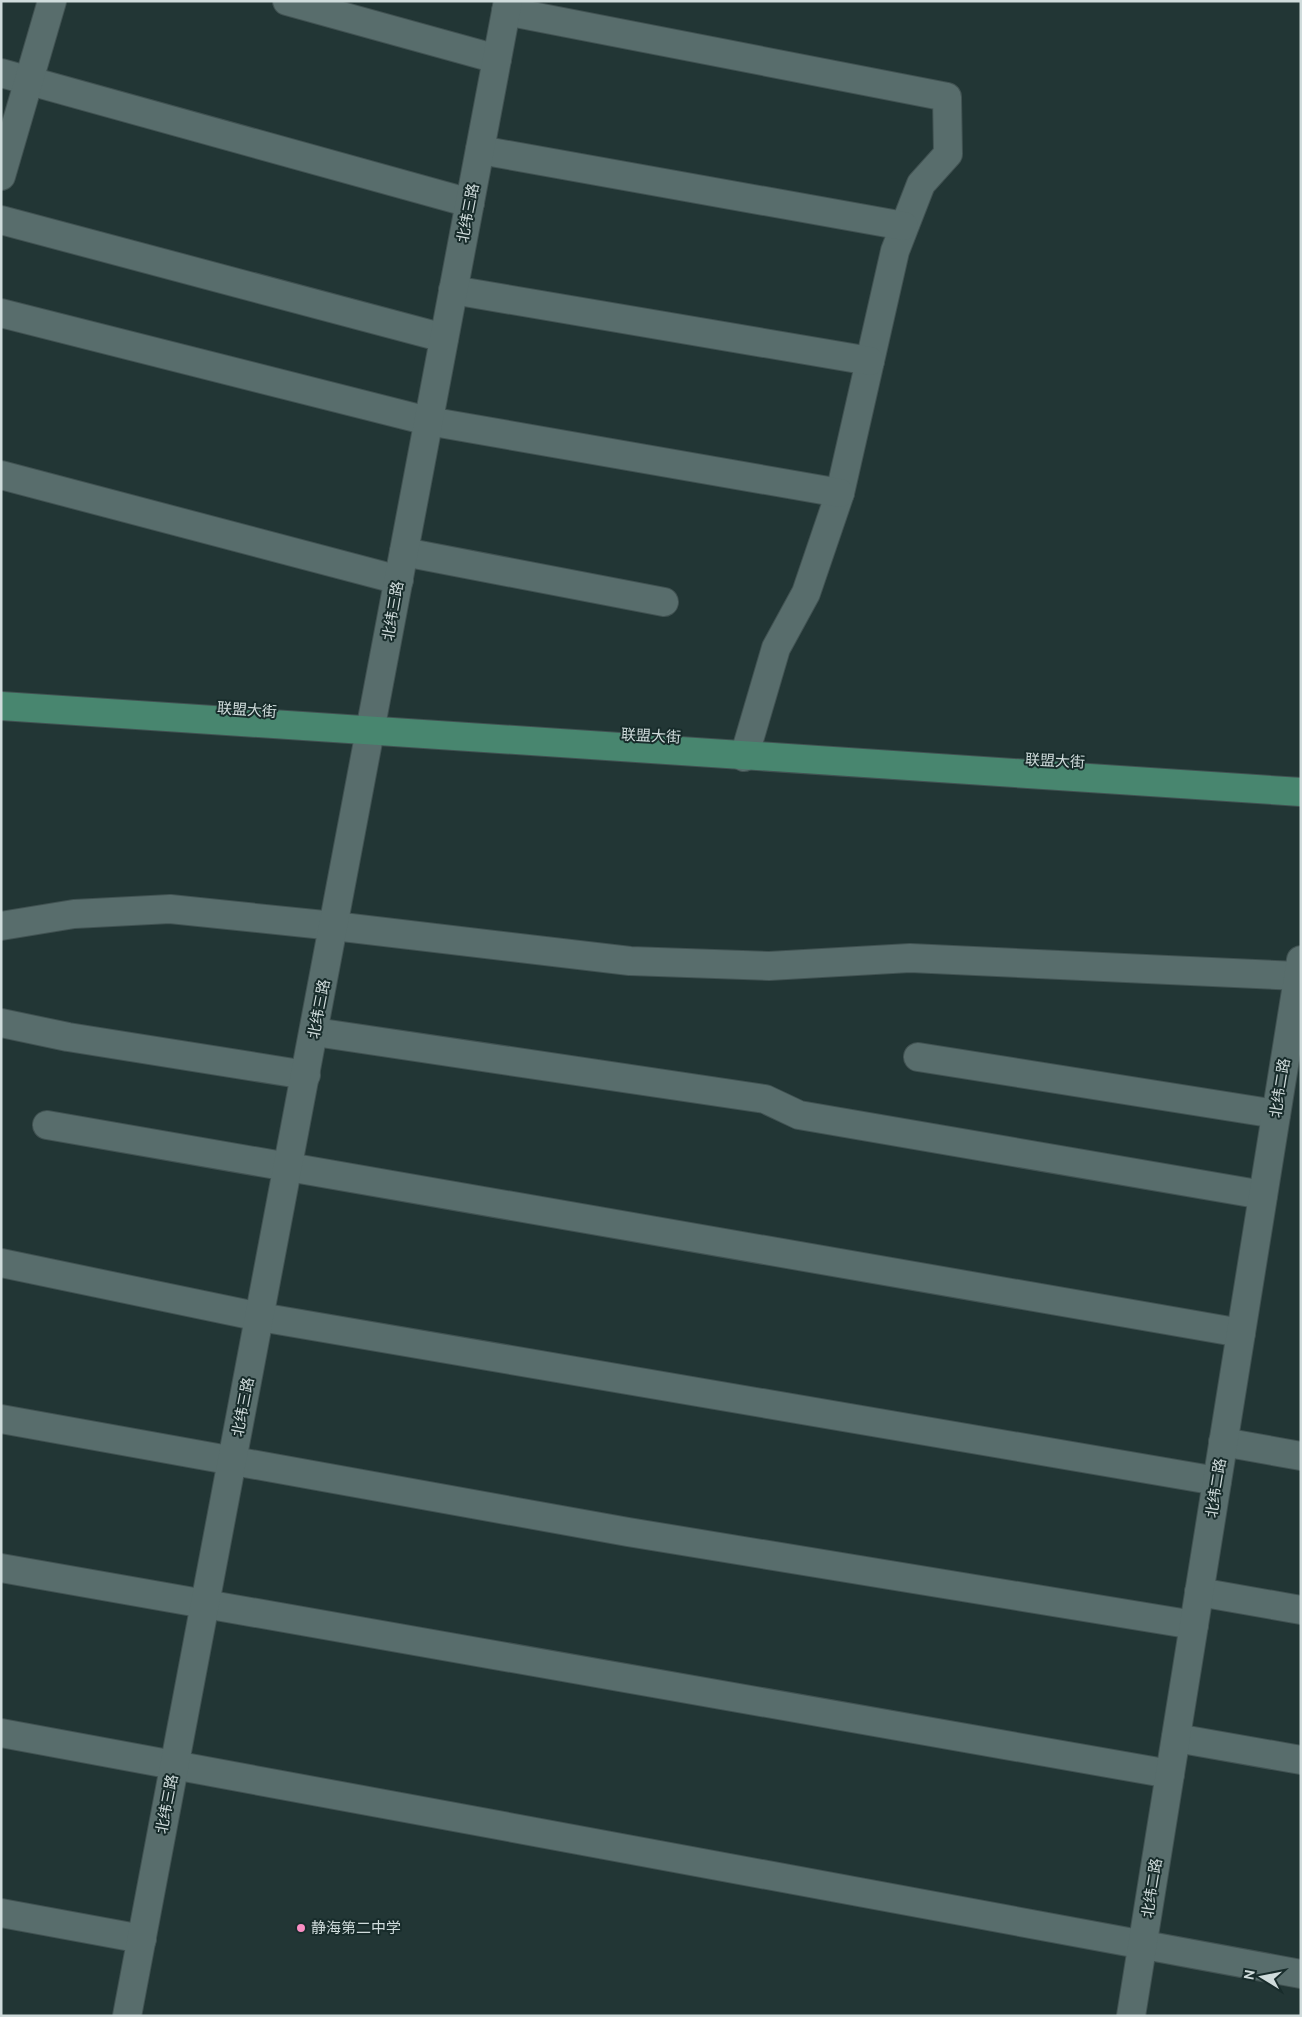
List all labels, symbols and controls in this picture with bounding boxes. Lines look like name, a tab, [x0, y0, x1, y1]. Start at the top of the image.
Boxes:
street label: 北纬三路	[453, 182, 483, 244]
street label: 北纬三路	[379, 580, 407, 642]
street label: 联盟大街	[216, 699, 278, 721]
street label: 联盟大街	[621, 725, 681, 747]
street label: 联盟大街	[1025, 750, 1085, 772]
street label: 北纬三路	[304, 978, 334, 1040]
street label: 北纬二路	[1266, 1057, 1294, 1119]
street label: 北纬三路	[228, 1376, 258, 1438]
street label: 北纬二路	[1202, 1457, 1230, 1519]
street label: 北纬三路	[152, 1773, 182, 1835]
street label: 北纬二路	[1138, 1857, 1166, 1919]
place label: 静海第二中学	[311, 1919, 401, 1937]
marker: 静海第二中学	[295, 1922, 307, 1934]
north arrow	[1237, 1952, 1287, 2002]
text: N	[1239, 1968, 1259, 1981]

